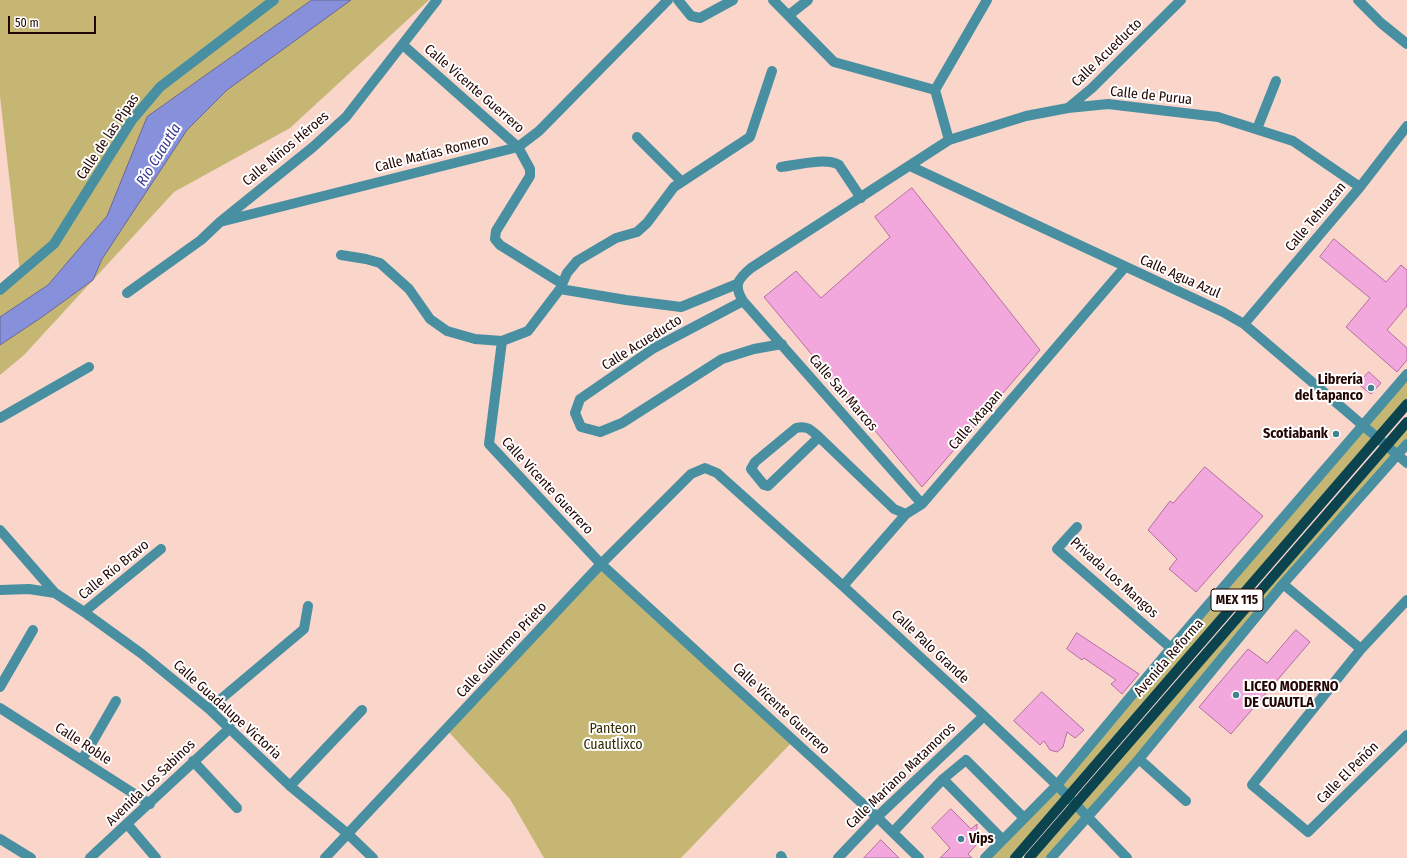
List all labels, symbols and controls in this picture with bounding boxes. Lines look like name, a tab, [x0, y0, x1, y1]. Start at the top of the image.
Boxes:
scale bar	[10, 8, 98, 34]
street label: Calle Acueducto	[1068, 15, 1146, 91]
text: 50 m	[15, 16, 39, 30]
street label: Calle Vicente Guerrero	[421, 41, 527, 137]
street label: Calle de Purua	[1109, 83, 1193, 109]
street label: Calle de las Pipas	[73, 91, 143, 183]
street label: Calle Niños Héroes	[239, 108, 333, 190]
water label: Río Cuautla	[133, 120, 185, 190]
street label: Calle Matías Romero	[373, 132, 491, 176]
street label: Calle Tehuacan	[1282, 179, 1350, 255]
street label: Calle Agua Azul	[1137, 252, 1223, 302]
street label: Calle Acueducto	[599, 312, 685, 374]
street label: Calle San Marcos	[805, 351, 881, 435]
place label: Librería del tapanco	[1295, 372, 1363, 404]
marker: Librería del tapanco	[1366, 383, 1376, 393]
street label: Calle Ixtapan	[945, 387, 1007, 453]
place label: Scotiabank	[1263, 426, 1328, 442]
marker: Scotiabank	[1331, 429, 1341, 439]
street label: Calle Vicente Guerrero	[498, 434, 596, 538]
street label: Privada Los Mangos	[1067, 534, 1161, 622]
street label: Calle Río Bravo	[76, 537, 152, 603]
road number: MEX 115	[1211, 589, 1263, 611]
street label: Calle Guillermo Prieto	[453, 599, 551, 701]
street label: Calle Palo Grande	[888, 607, 972, 687]
street label: Avenida Reforma	[1131, 616, 1207, 700]
street label: Calle Guadalupe Victoria	[169, 657, 285, 763]
street label: Calle Vicente Guerrero	[729, 660, 833, 758]
place label: LICEO MODERNO DE CUAUTLA	[1244, 679, 1339, 712]
marker: LICEO MODERNO DE CUAUTLA	[1231, 690, 1241, 700]
street label: Calle Mariano Matamoros	[843, 719, 959, 833]
street label: Calle Roble	[52, 720, 114, 768]
park label: Panteon Cuautlixco	[583, 721, 643, 754]
street label: Avenida Los Sabinos	[103, 736, 199, 830]
street label: Calle El Peñón	[1314, 739, 1382, 807]
place label: Vips	[969, 831, 994, 847]
marker: Vips	[956, 834, 966, 844]

